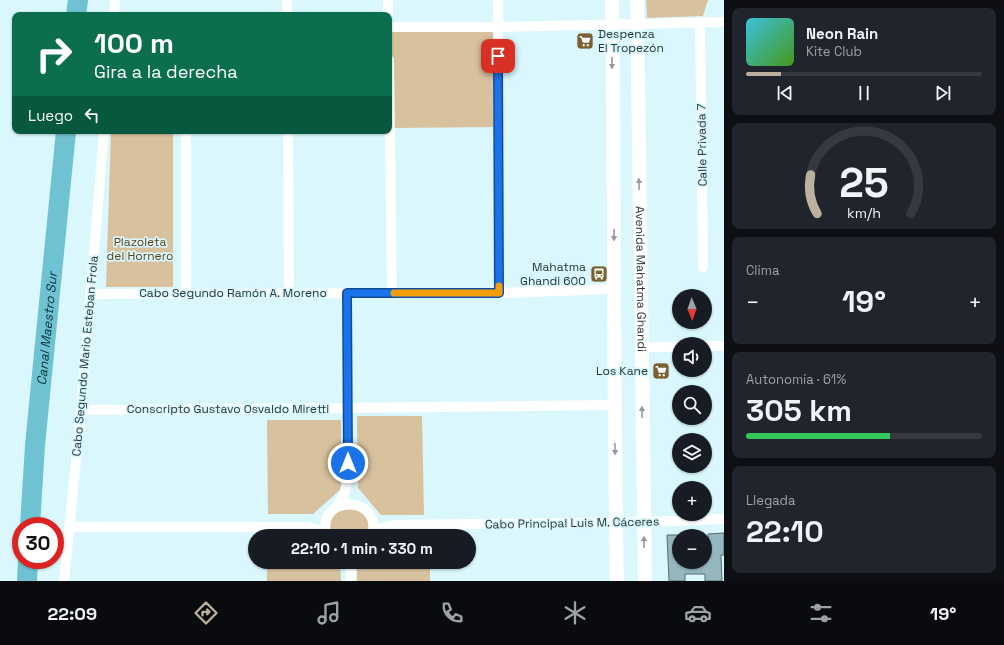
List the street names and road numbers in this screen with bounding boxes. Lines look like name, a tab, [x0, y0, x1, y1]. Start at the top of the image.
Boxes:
street label: Calle Privada 7	[693, 103, 711, 187]
street label: Avenida Mahatma Ghandi	[632, 206, 650, 352]
street label: Cabo Segundo Mario Esteban Frola	[68, 255, 102, 457]
street label: Cabo Segundo Ramón A. Moreno	[139, 285, 327, 301]
street label: Conscripto Gustavo Osvaldo Miretti	[127, 401, 329, 417]
street label: Cabo Principal Luis M. Cáceres	[485, 513, 659, 533]

